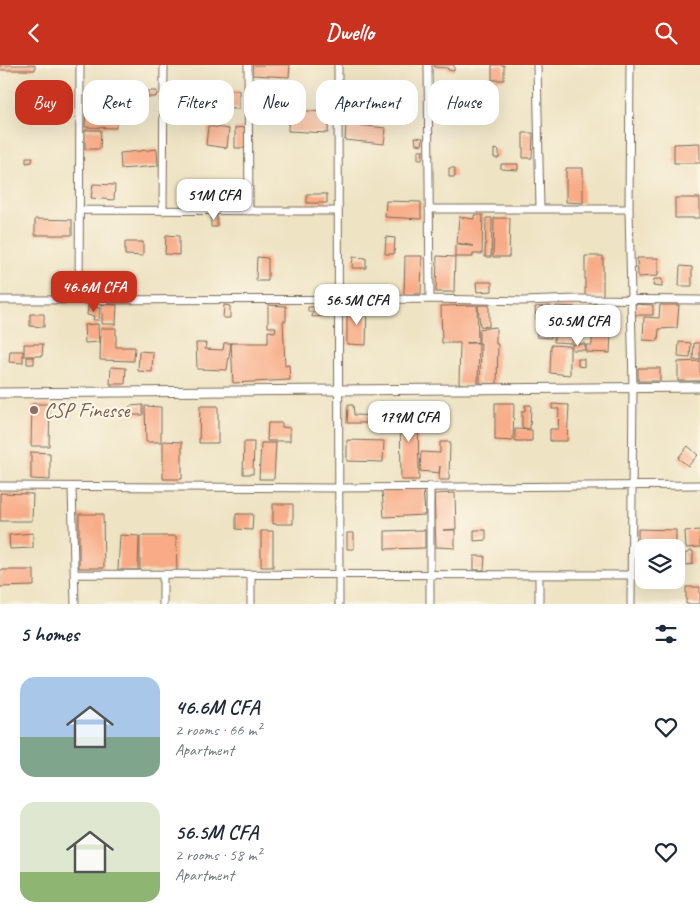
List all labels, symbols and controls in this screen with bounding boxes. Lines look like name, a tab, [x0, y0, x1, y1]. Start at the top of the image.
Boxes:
icon: back	[20, 19, 48, 47]
text: Dwello	[326, 19, 374, 47]
icon: search	[652, 19, 680, 47]
chip: Buy	[15, 80, 73, 125]
chip: Rent	[83, 80, 149, 125]
chip: Filters	[159, 80, 234, 125]
chip: New	[244, 80, 306, 125]
chip: Apartment	[316, 80, 418, 125]
chip: House	[428, 80, 499, 125]
pin: 51M CFA	[168, 179, 260, 221]
text: 51M CFA	[188, 185, 240, 205]
pin: 46.6M CFA	[37, 271, 151, 313]
text: 46.6M CFA	[62, 277, 126, 297]
pin: 56.5M CFA	[300, 283, 414, 326]
text: 56.5M CFA	[325, 290, 389, 310]
pin: 50.5M CFA	[521, 305, 635, 347]
text: 50.5M CFA	[547, 311, 609, 331]
place label: CSP Finesse	[44, 397, 131, 423]
pin: 179M CFA	[357, 401, 461, 443]
marker: CSP Finesse	[28, 404, 40, 416]
text: 179M CFA	[379, 407, 439, 427]
map controls	[635, 539, 685, 589]
button: layers	[635, 539, 685, 589]
icon: filters	[652, 620, 680, 648]
text: 5 homes	[20, 621, 79, 647]
text: 46.6M CFA	[175, 694, 259, 720]
icon: home	[60, 697, 120, 757]
icon: heart	[652, 713, 680, 741]
text: 2 rooms · 66 m²	[175, 720, 261, 740]
text: Apartment	[175, 740, 234, 760]
text: 56.5M CFA	[175, 819, 258, 845]
icon: home	[60, 822, 120, 882]
icon: heart	[652, 838, 680, 866]
text: 2 rooms · 58 m²	[175, 845, 261, 865]
text: Apartment	[175, 865, 234, 885]

